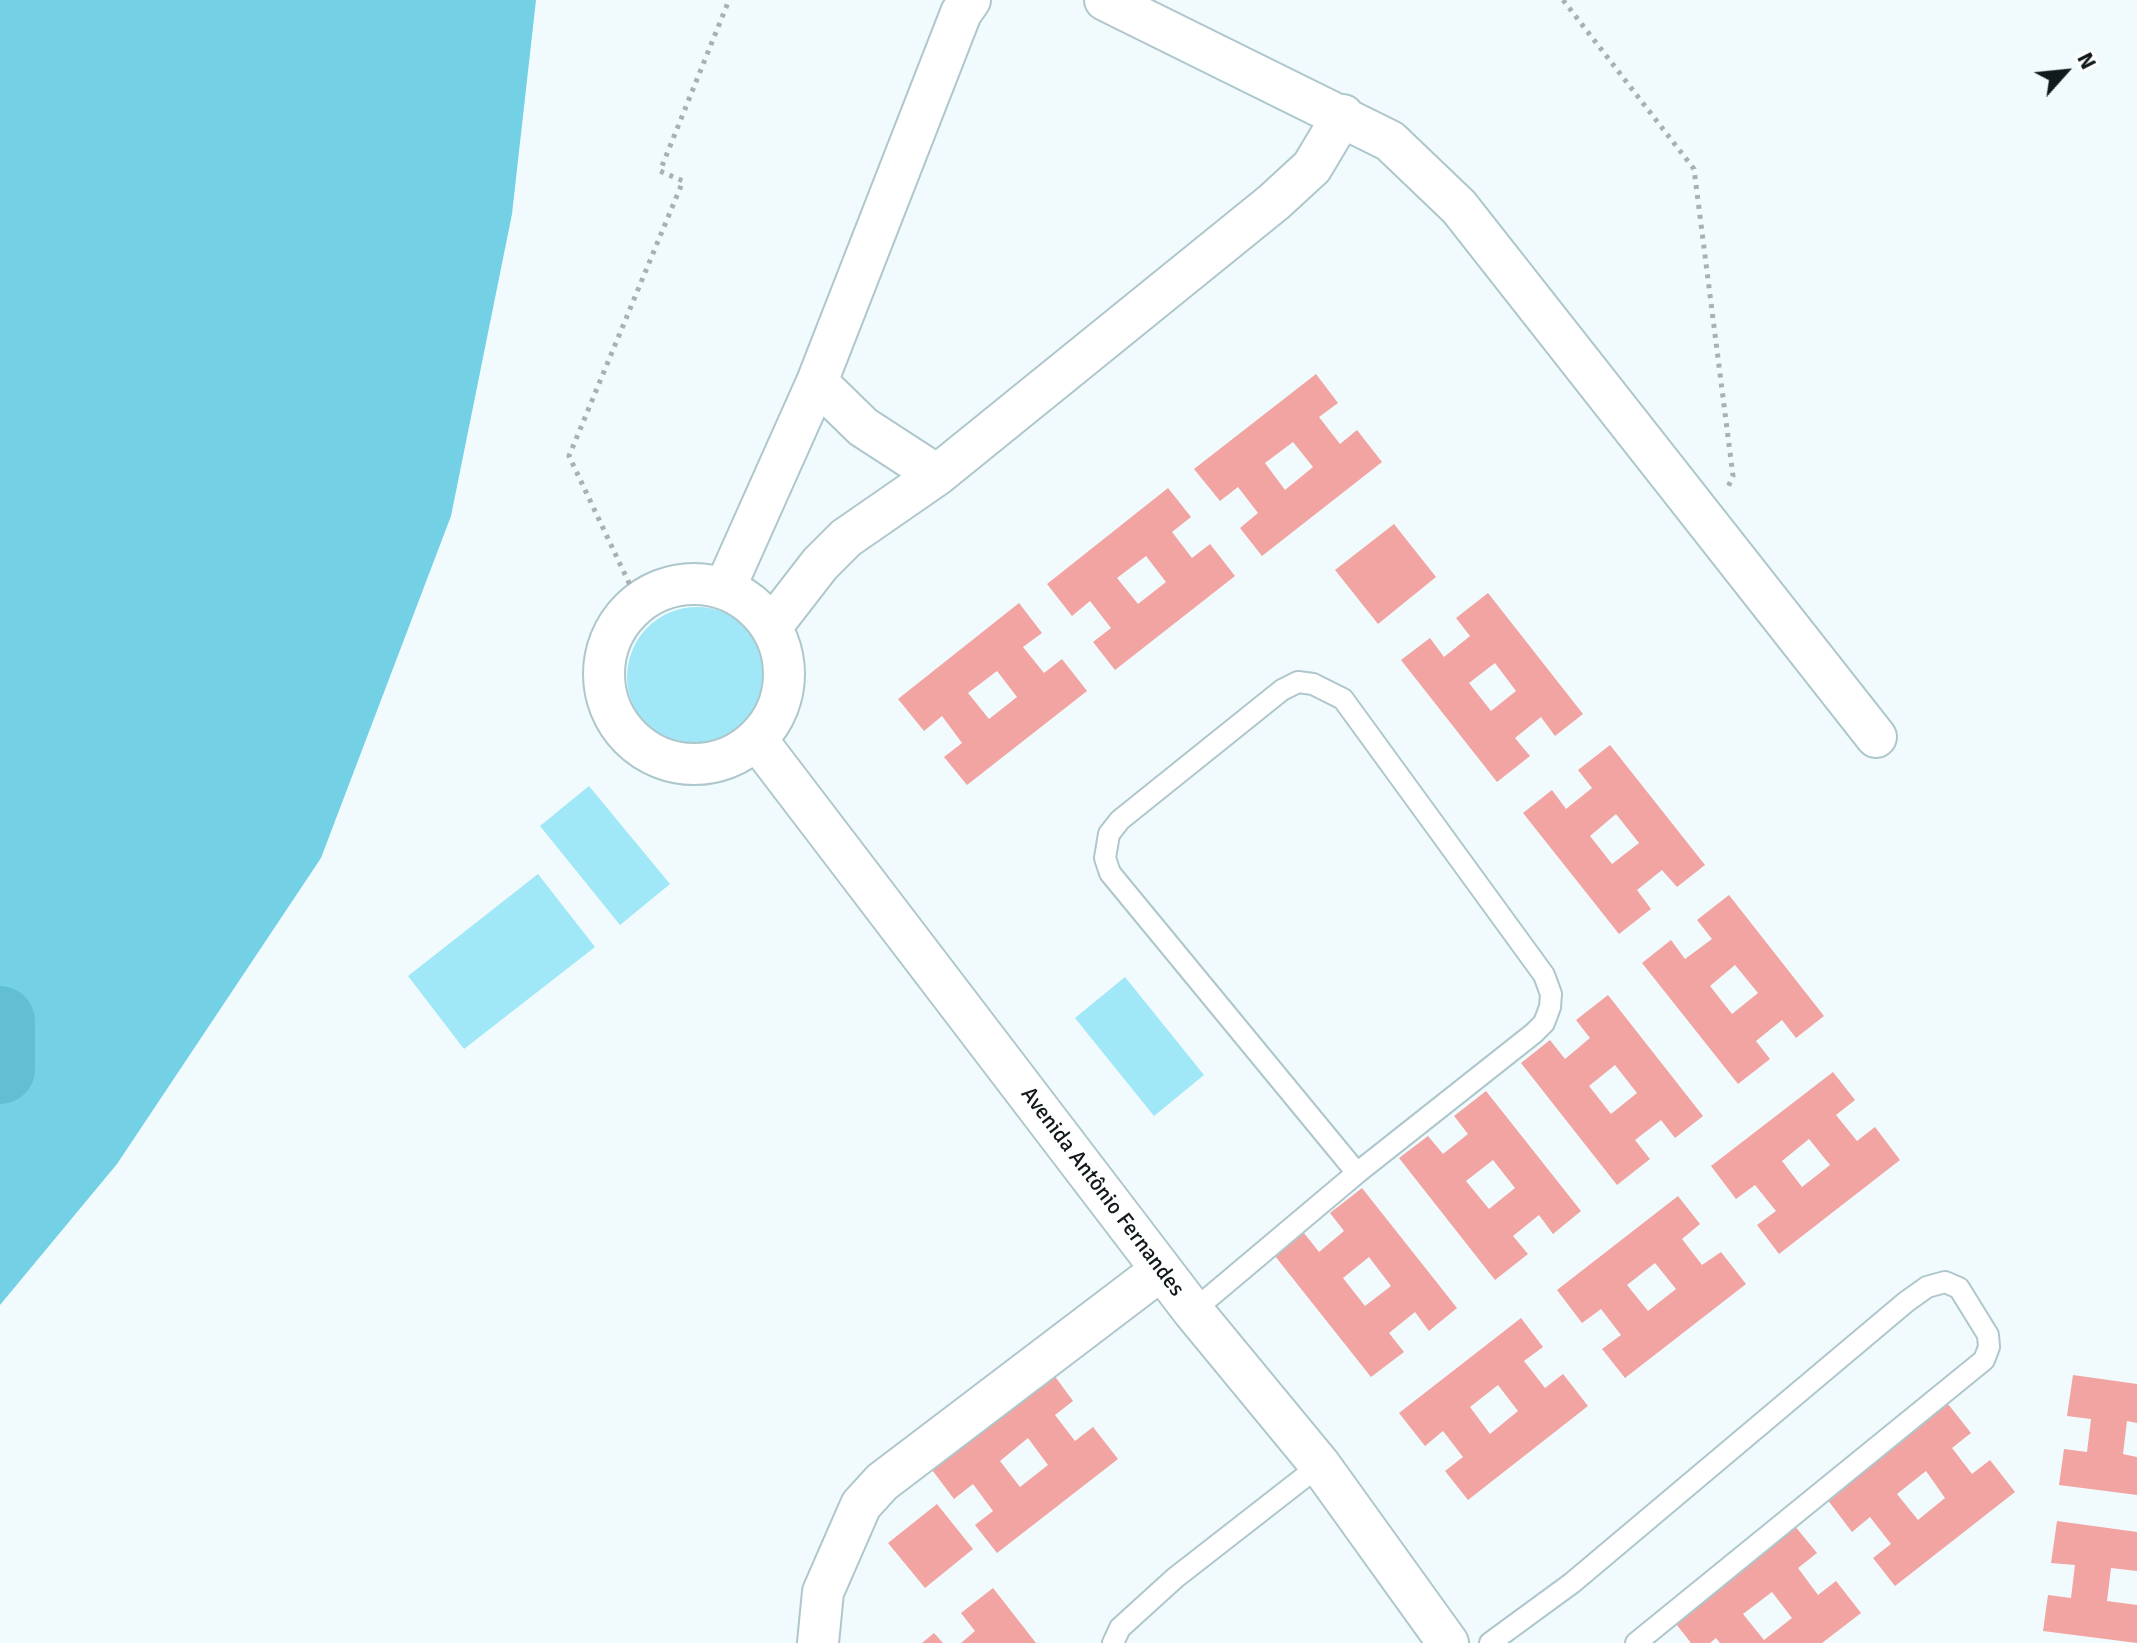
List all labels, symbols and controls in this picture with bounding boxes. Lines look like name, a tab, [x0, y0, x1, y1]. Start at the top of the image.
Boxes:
north arrow	[2025, 32, 2105, 112]
text: N	[2071, 48, 2102, 74]
street label: Avenida Antônio Fernandes	[1015, 1082, 1189, 1302]

